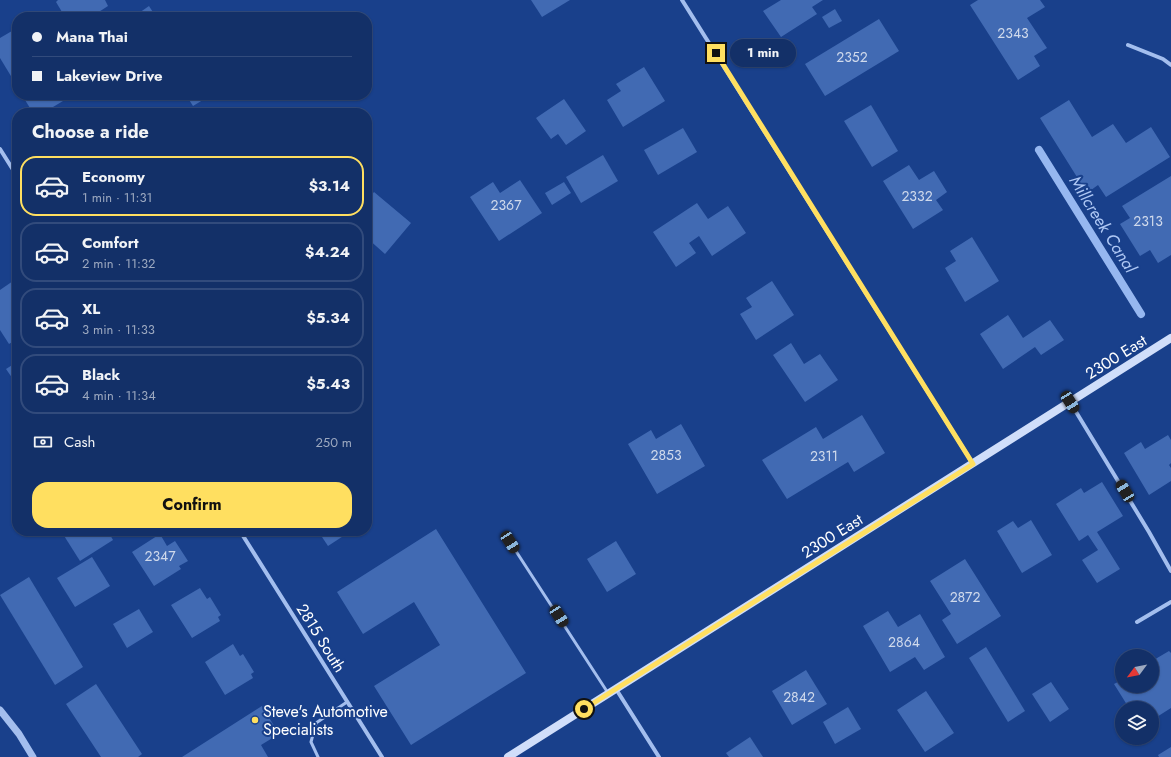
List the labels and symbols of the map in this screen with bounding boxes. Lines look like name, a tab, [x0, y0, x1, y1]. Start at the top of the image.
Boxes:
house number: 2343	[997, 23, 1029, 43]
callout: 1 min	[730, 39, 796, 67]
route end	[707, 44, 725, 62]
house number: 2352	[836, 47, 868, 67]
water label: Millcreek Canal	[1064, 171, 1143, 278]
house number: 2332	[901, 186, 933, 206]
house number: 2367	[490, 195, 522, 215]
house number: 2313	[1133, 211, 1163, 231]
street label: 2300 East	[1081, 329, 1151, 385]
car	[1059, 389, 1081, 415]
house number: 2853	[650, 445, 682, 465]
house number: 2311	[810, 446, 838, 466]
car	[1114, 478, 1136, 504]
street label: 2300 East	[797, 508, 867, 564]
car	[498, 529, 522, 555]
house number: 2347	[144, 546, 176, 566]
house number: 2872	[950, 587, 980, 607]
street label: 2815 South	[291, 599, 351, 677]
car	[547, 603, 571, 629]
house number: 2864	[888, 632, 920, 652]
north arrow	[1115, 649, 1159, 693]
house number: 2842	[783, 687, 815, 707]
place label: Steve's Automotive Specialists	[263, 700, 388, 741]
route start	[575, 700, 593, 718]
marker: Steve's Automotive Specialists	[250, 715, 260, 725]

